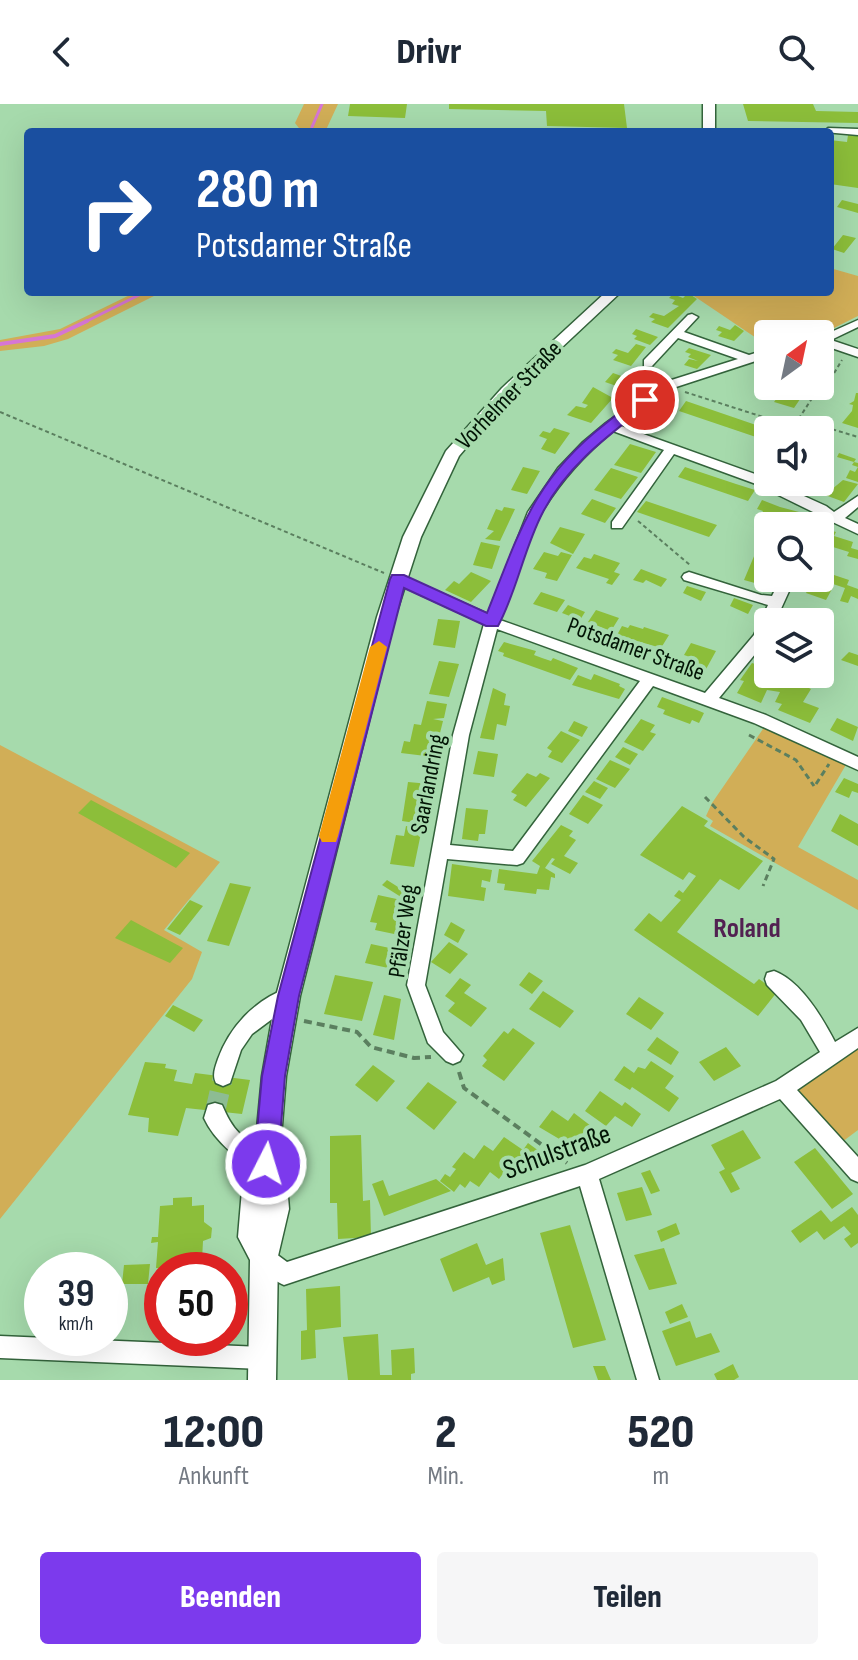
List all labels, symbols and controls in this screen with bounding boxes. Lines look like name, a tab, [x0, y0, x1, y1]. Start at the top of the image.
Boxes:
icon: back	[40, 30, 84, 74]
icon: search	[774, 30, 818, 74]
text: Drivr	[396, 31, 462, 74]
text: 280 m	[196, 157, 319, 224]
icon: right	[64, 160, 168, 264]
text: Potsdamer Straße	[196, 225, 412, 268]
north arrow	[754, 320, 834, 400]
map controls	[754, 320, 834, 688]
street label: Vorhelmer Straße	[450, 335, 568, 455]
pin	[611, 366, 679, 434]
icon: arrive	[623, 378, 667, 422]
button: sound	[754, 416, 834, 496]
button: search	[754, 512, 834, 592]
button: layers	[754, 608, 834, 688]
street label: Potsdamer Straße	[563, 611, 709, 687]
street label: Saarlandring	[404, 732, 452, 836]
street label: Pfälzer Weg	[382, 883, 424, 979]
district label: Roland	[713, 912, 781, 945]
street label: Schulstraße	[499, 1117, 615, 1187]
position arrow	[224, 1122, 308, 1206]
speed limit sign: 50	[144, 1252, 248, 1356]
text: 39	[58, 1270, 94, 1318]
text: km/h	[59, 1312, 93, 1336]
text: 12:00	[164, 1404, 264, 1461]
text: 2	[435, 1404, 456, 1461]
text: 520	[627, 1404, 694, 1461]
text: Ankunft	[179, 1461, 249, 1492]
text: Min.	[428, 1461, 464, 1492]
text: m	[653, 1461, 669, 1492]
button: Beenden	[40, 1552, 421, 1644]
button: Teilen	[437, 1552, 818, 1644]

